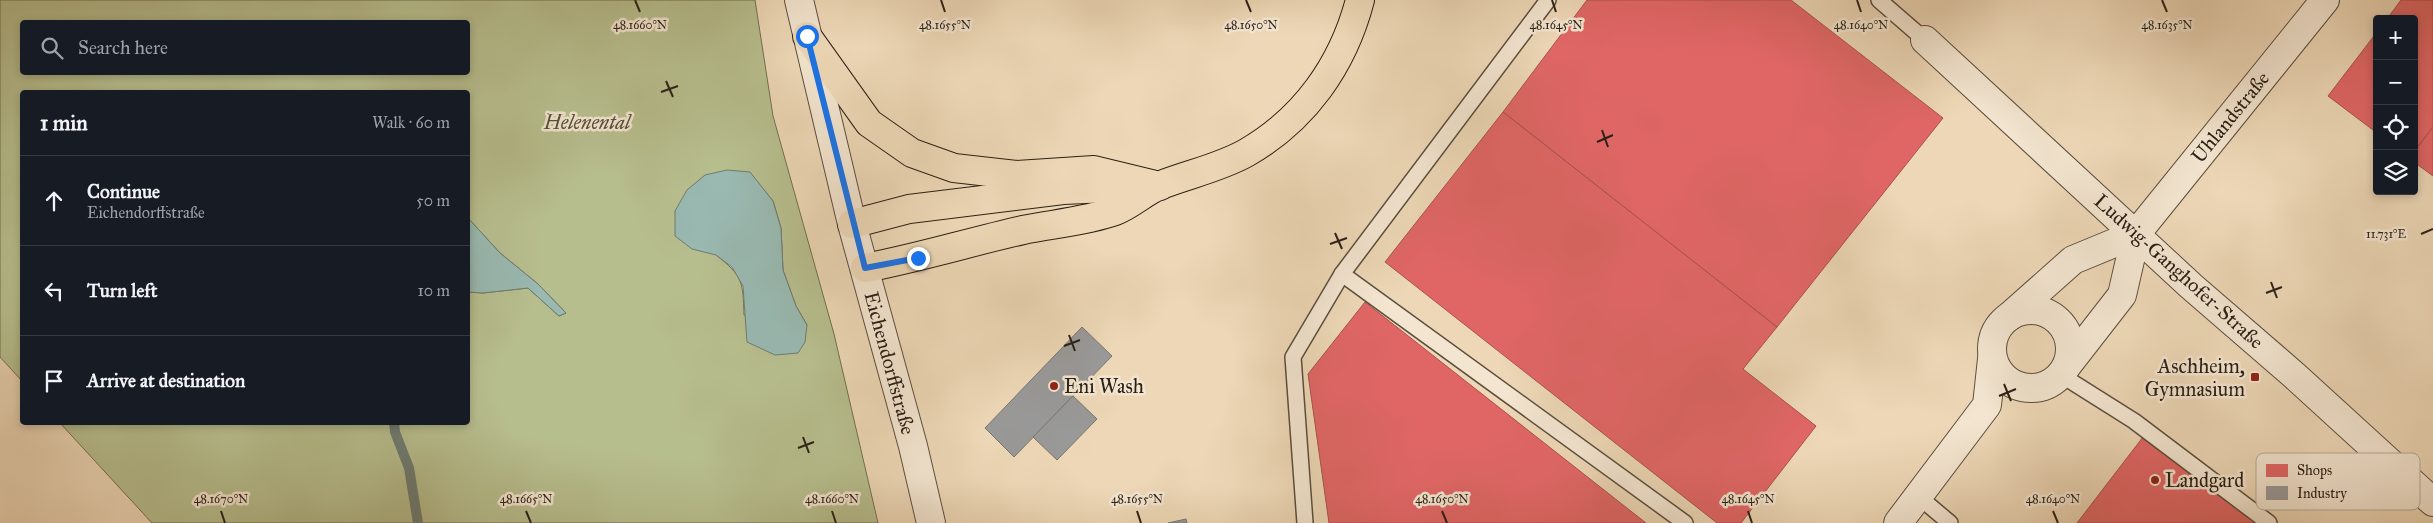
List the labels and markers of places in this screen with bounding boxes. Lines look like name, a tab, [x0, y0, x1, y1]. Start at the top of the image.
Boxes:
place label: Aschheim, Gymnasium	[2145, 354, 2245, 401]
marker: Aschheim, Gymnasium	[2249, 371, 2261, 383]
place label: Eni Wash	[1064, 374, 1144, 398]
marker: Eni Wash	[1048, 380, 1060, 392]
place label: Landgard	[2165, 468, 2244, 493]
marker: Landgard	[2149, 474, 2161, 486]

